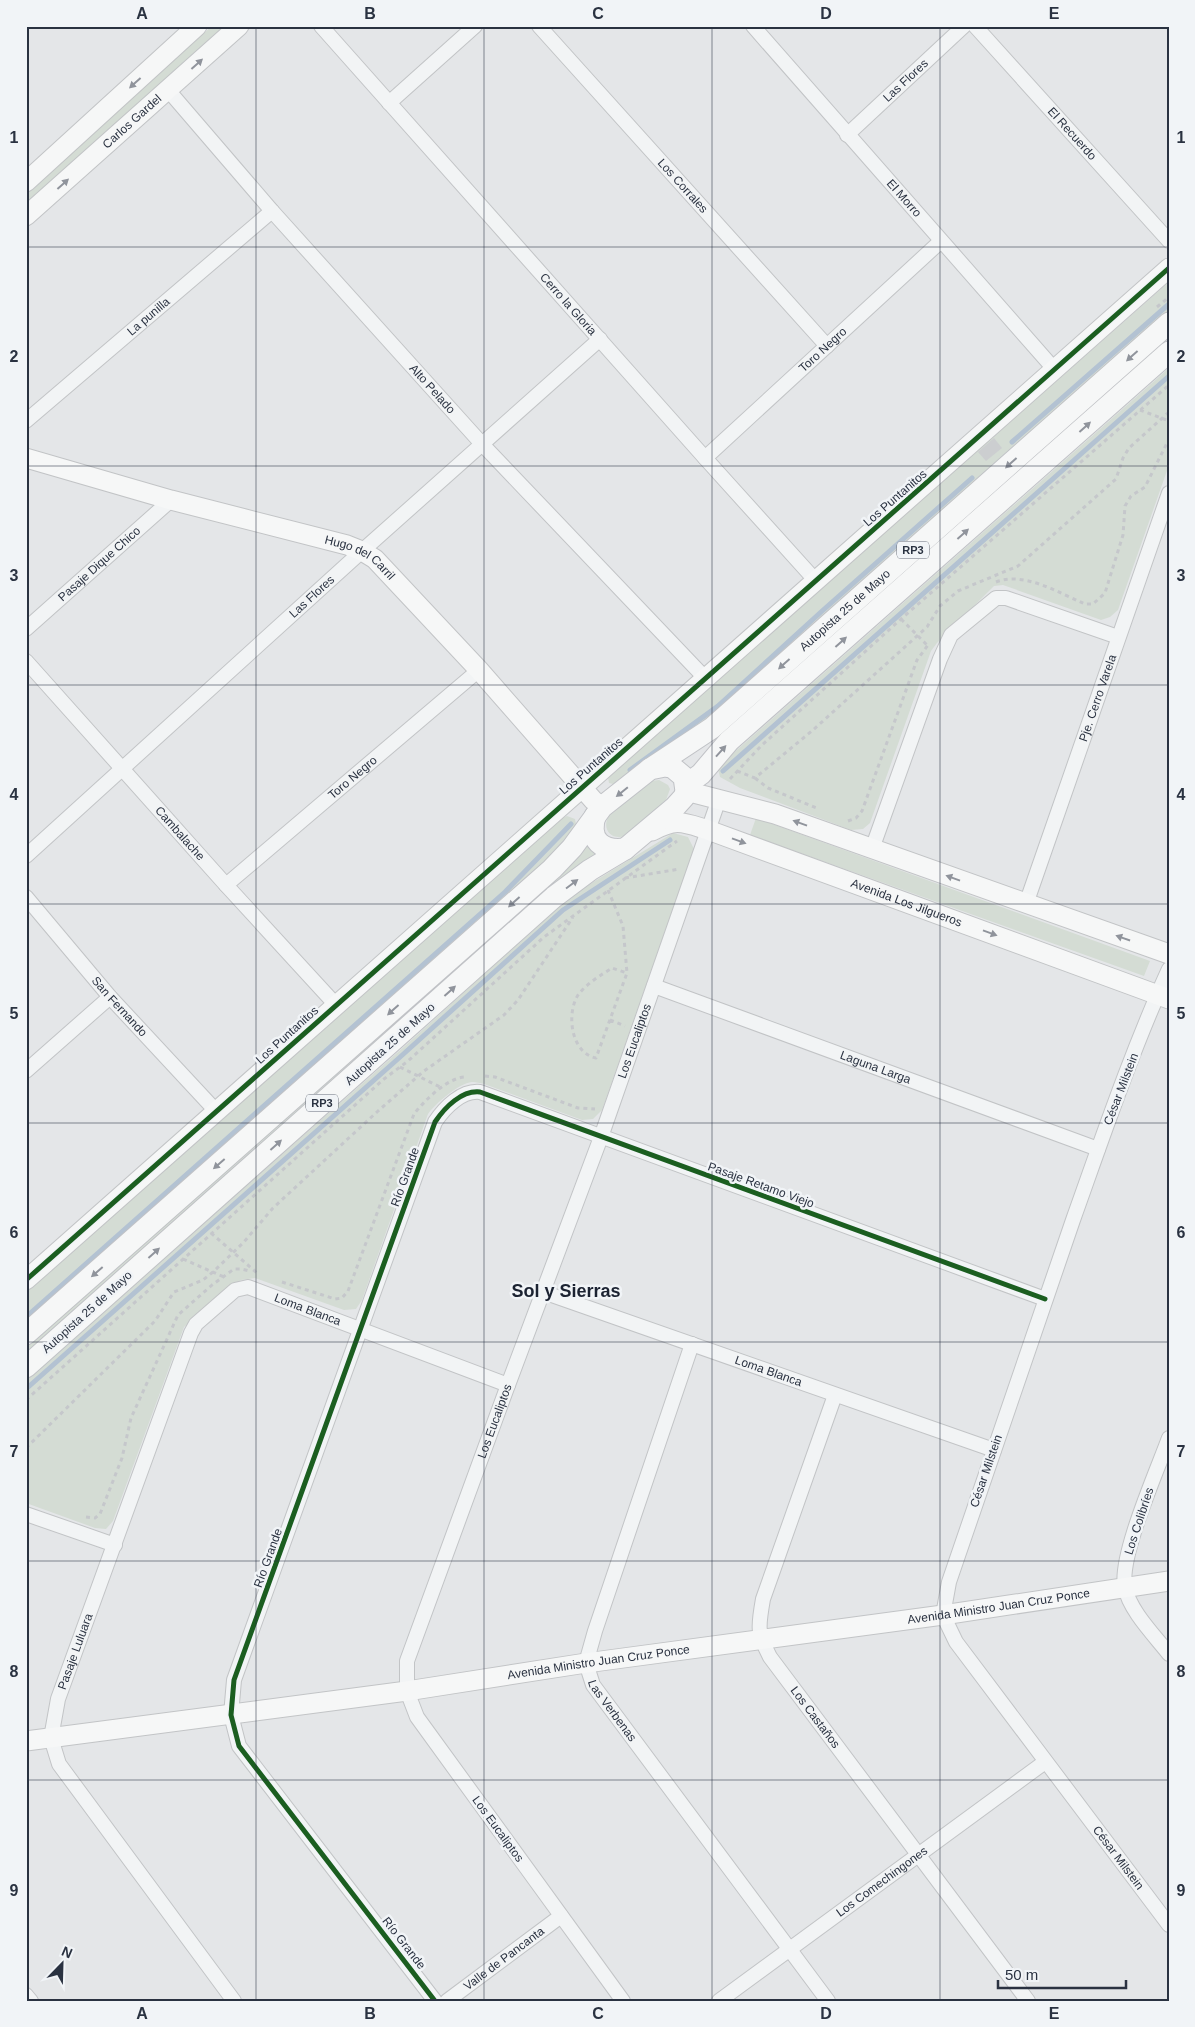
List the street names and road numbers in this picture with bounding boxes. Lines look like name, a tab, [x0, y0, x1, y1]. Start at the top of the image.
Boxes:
street label: Las Flores	[880, 56, 931, 105]
street label: Carlos Gardel	[100, 92, 164, 151]
street label: El Recuerdo	[1045, 104, 1100, 163]
street label: Los Corrales	[655, 156, 711, 216]
street label: El Morro	[884, 176, 925, 220]
street label: Cerro la Gloria	[537, 270, 600, 338]
street label: La punilla	[124, 294, 173, 339]
street label: Toro Negro	[796, 324, 850, 375]
street label: Alto Pelado	[407, 361, 458, 417]
street label: Los Puntanitos	[860, 467, 930, 529]
street label: Pasaje Dique Chico	[55, 523, 144, 604]
street label: Hugo del Carril	[323, 533, 398, 583]
road number: RP3	[897, 542, 929, 558]
street label: Autopista 25 de Mayo	[797, 566, 893, 654]
street label: Las Flores	[286, 573, 337, 621]
street label: Pje. Cerro Varela	[1076, 652, 1119, 744]
street label: Los Puntanitos	[556, 735, 626, 797]
street label: Toro Negro	[325, 753, 380, 802]
street label: Cambalache	[152, 803, 208, 863]
street label: Avenida Los Jilgueros	[849, 876, 964, 930]
street label: San Fernando	[89, 974, 150, 1040]
street label: Autopista 25 de Mayo	[342, 1000, 438, 1088]
street label: Los Eucaliptos	[615, 1002, 654, 1080]
street label: Los Puntanitos	[253, 1003, 321, 1067]
street label: Laguna Larga	[838, 1048, 913, 1087]
street label: César Milstein	[1101, 1051, 1141, 1127]
road number: RP3	[306, 1094, 338, 1112]
street label: Río Grande	[388, 1145, 422, 1209]
street label: Pasaje Retamo Viejo	[706, 1159, 816, 1211]
street label: Autopista 25 de Mayo	[39, 1268, 135, 1356]
street label: Loma Blanca	[272, 1291, 343, 1329]
street label: Loma Blanca	[733, 1353, 804, 1389]
street label: Los Eucaliptos	[475, 1382, 515, 1460]
street label: César Milstein	[967, 1433, 1005, 1509]
street label: Los Colibríes	[1122, 1486, 1156, 1556]
street label: Río Grande	[251, 1526, 285, 1590]
street label: Avenida Ministro Juan Cruz Ponce	[907, 1586, 1091, 1627]
street label: Pasaje Luluara	[55, 1611, 96, 1692]
street label: Avenida Ministro Juan Cruz Ponce	[506, 1642, 691, 1682]
street label: Las Verbenas	[585, 1678, 639, 1744]
street label: Los Castaños	[788, 1684, 843, 1751]
street label: Los Eucaliptos	[469, 1793, 527, 1865]
street label: César Milstein	[1090, 1823, 1147, 1892]
street label: Los Comechingones	[834, 1844, 930, 1920]
street label: Río Grande	[379, 1914, 429, 1972]
street label: Valle de Pancanta	[461, 1924, 547, 1993]

